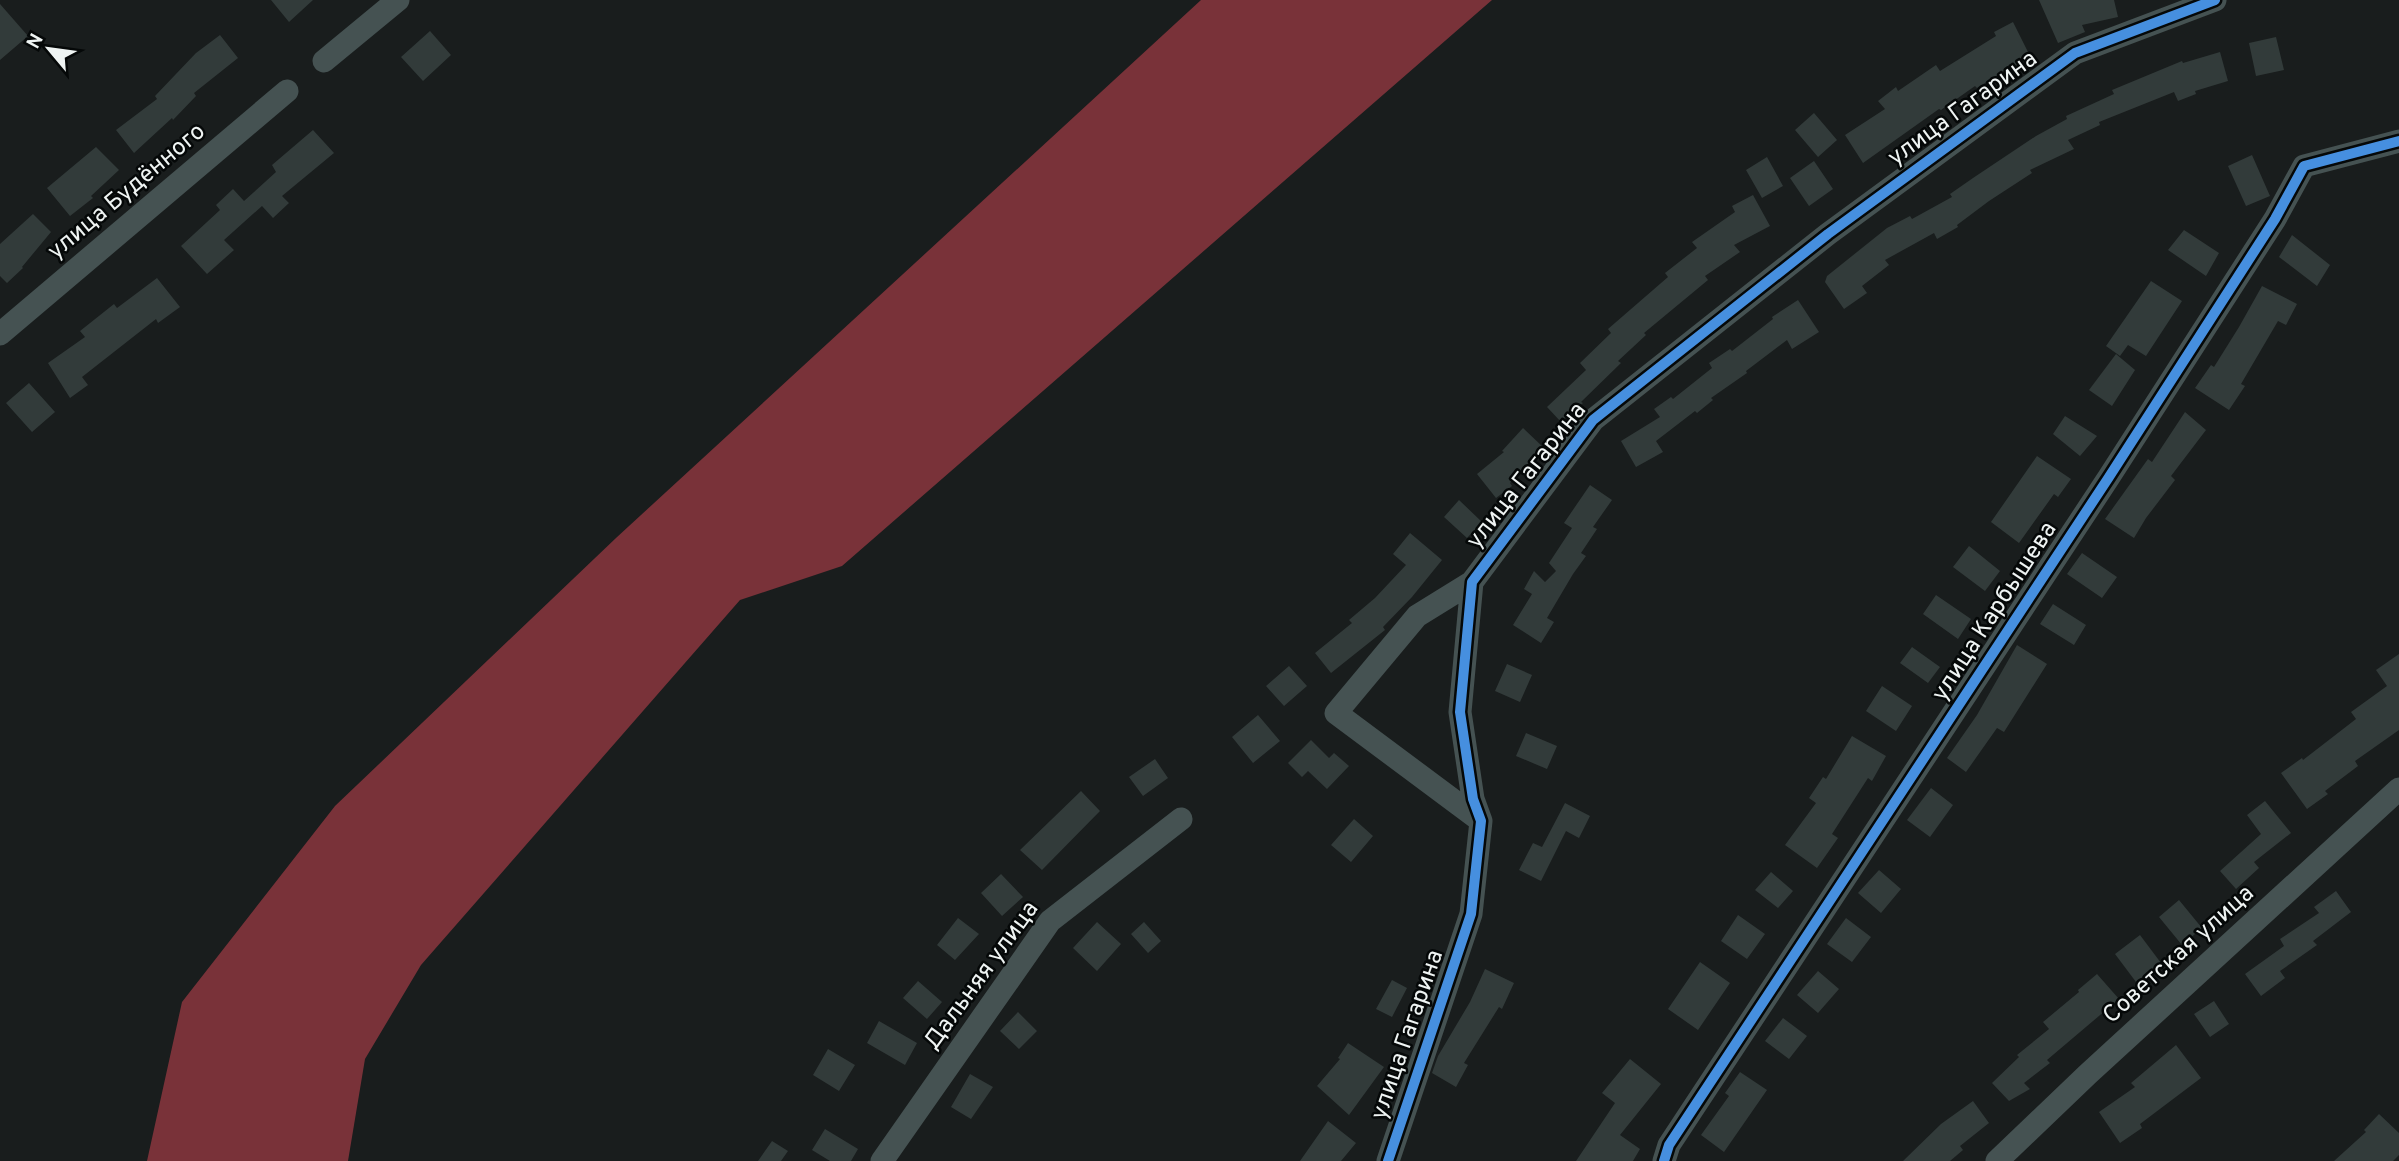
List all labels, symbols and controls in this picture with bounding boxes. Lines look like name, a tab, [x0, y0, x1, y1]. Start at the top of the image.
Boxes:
north arrow	[14, 14, 84, 84]
text: N	[22, 30, 50, 54]
street label: улица Гагарина	[1882, 45, 2044, 173]
street label: улица Будённого	[42, 117, 212, 267]
street label: улица Гагарина	[1460, 397, 1594, 555]
street label: улица Карбышева	[1926, 517, 2064, 707]
street label: Советская улица	[2097, 879, 2261, 1031]
street label: Дальняя улица	[918, 896, 1046, 1056]
street label: улица Гагарина	[1365, 946, 1451, 1124]

